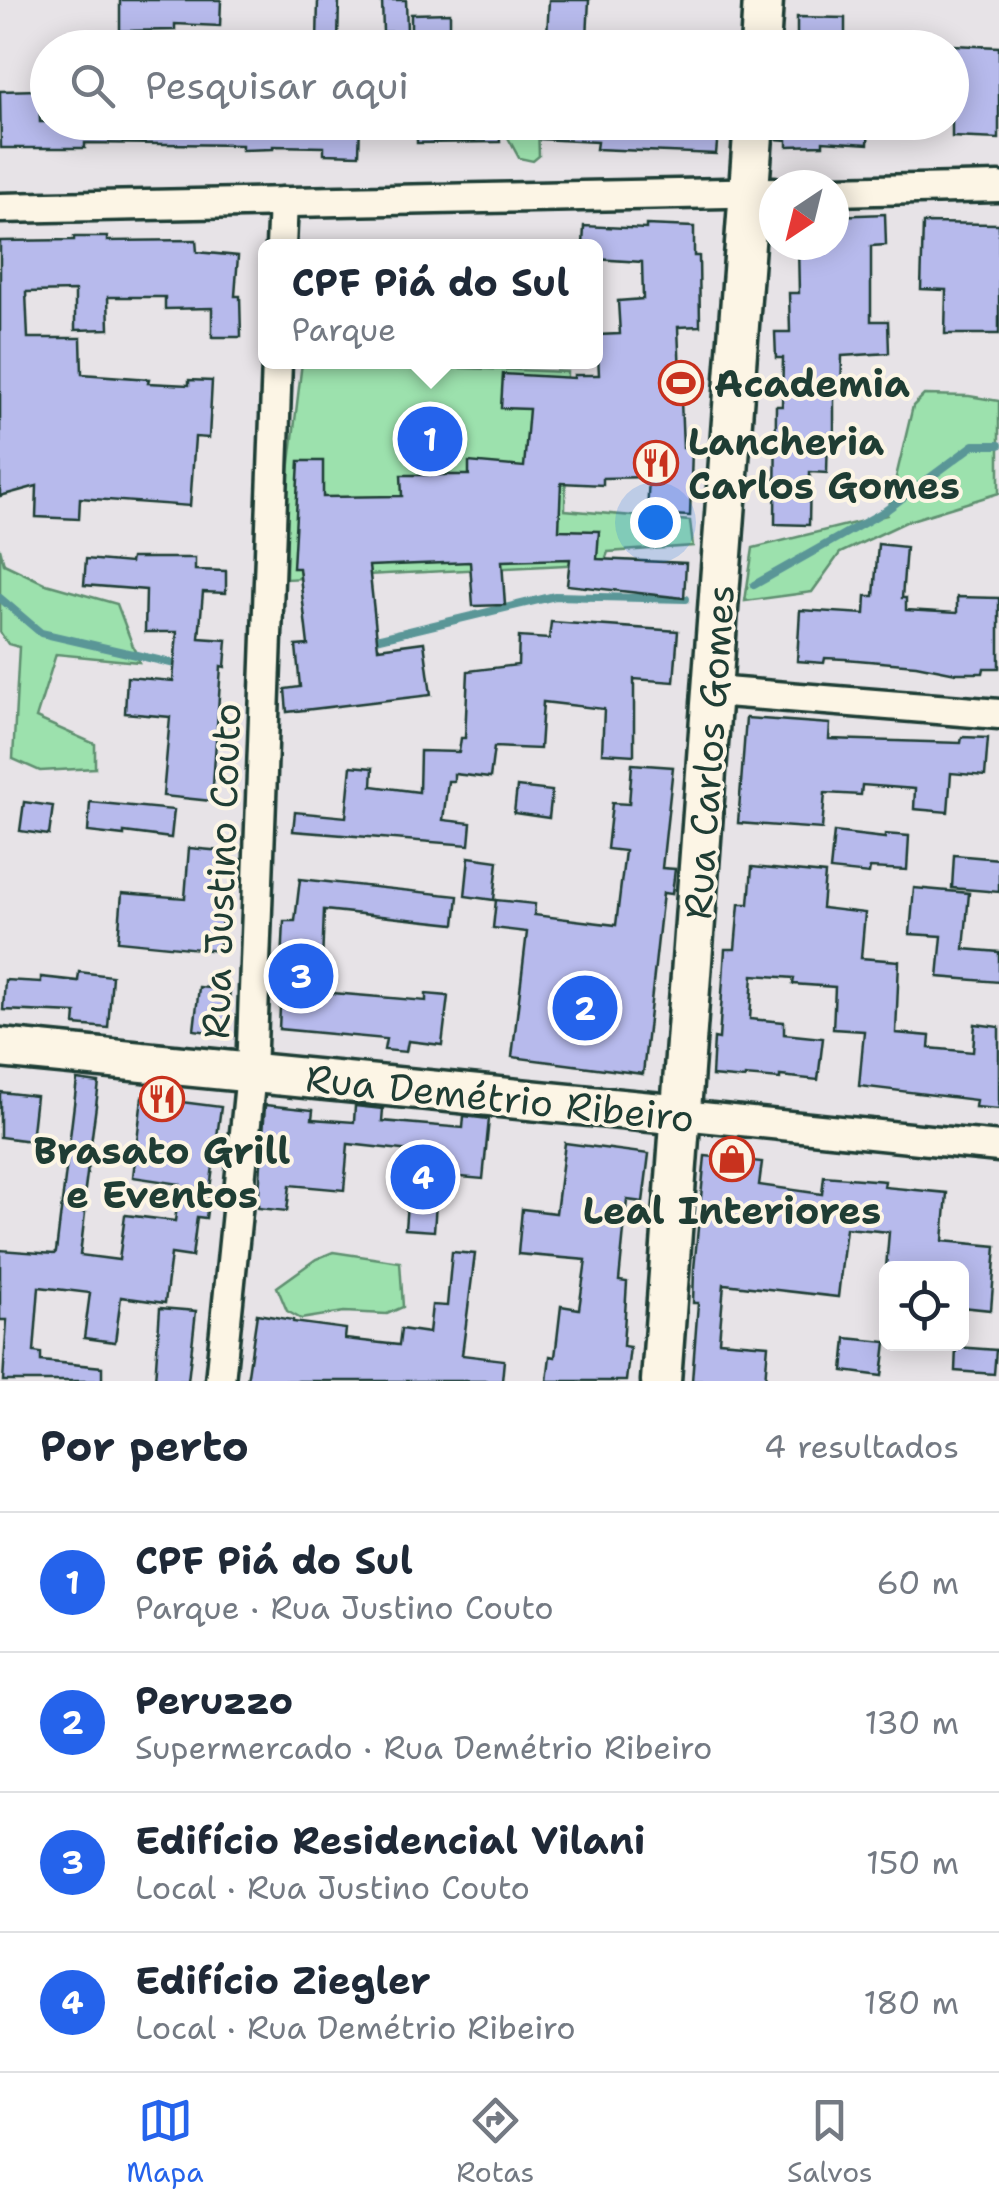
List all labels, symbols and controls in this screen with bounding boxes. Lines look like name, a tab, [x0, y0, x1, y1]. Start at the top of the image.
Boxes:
search box	[30, 30, 969, 140]
icon: search	[65, 58, 120, 113]
text: Pesquisar aqui	[145, 60, 409, 111]
north arrow	[759, 170, 849, 260]
popup	[258, 239, 603, 369]
text: CPF Piá do Sul	[292, 257, 569, 308]
text: Parque	[292, 308, 396, 351]
place label: Academia	[714, 358, 910, 409]
sports icon: Academia	[658, 360, 704, 406]
pin: 1	[398, 402, 462, 476]
place label: Lancheria Carlos Gomes	[688, 416, 960, 511]
restaurant icon: Lancheria Carlos Gomes	[633, 440, 679, 486]
your location	[630, 497, 681, 548]
street label: Rua Carlos Gomes	[672, 583, 746, 921]
street label: Rua Justino Couto	[190, 702, 252, 1040]
pin: 3	[268, 938, 334, 1014]
pin: 2	[552, 970, 618, 1046]
street label: Rua Demétrio Ribeiro	[303, 1052, 697, 1144]
restaurant icon: Brasato Grill e Eventos	[139, 1076, 185, 1122]
place label: Brasato Grill e Eventos	[34, 1125, 290, 1220]
shop icon: Leal Interiores	[709, 1136, 755, 1182]
pin: 4	[390, 1140, 456, 1214]
place label: Leal Interiores	[583, 1185, 881, 1236]
map controls	[879, 1261, 969, 1351]
button: locate	[879, 1261, 969, 1351]
text: Por perto	[40, 1418, 249, 1474]
text: 4 resultados	[764, 1425, 959, 1468]
text: CPF Piá do Sul	[135, 1535, 413, 1586]
text: 1	[65, 1561, 80, 1604]
text: 60 m	[877, 1561, 959, 1604]
text: Parque · Rua Justino Couto	[135, 1586, 554, 1629]
text: Peruzzo	[135, 1675, 293, 1726]
text: 2	[61, 1701, 84, 1744]
text: 130 m	[864, 1701, 959, 1744]
text: Supermercado · Rua Demétrio Ribeiro	[135, 1726, 712, 1769]
text: Edifício Residencial Vilani	[135, 1815, 645, 1866]
text: 3	[61, 1841, 84, 1884]
text: 150 m	[866, 1841, 959, 1884]
text: Local · Rua Justino Couto	[135, 1866, 530, 1909]
text: Edifício Ziegler	[135, 1955, 431, 2006]
text: 4	[61, 1981, 84, 2024]
text: 180 m	[863, 1981, 959, 2024]
text: Local · Rua Demétrio Ribeiro	[135, 2006, 576, 2049]
tab: Mapa	[126, 2093, 204, 2191]
tab: Rotas	[456, 2093, 534, 2191]
tab: Salvos	[787, 2093, 873, 2191]

